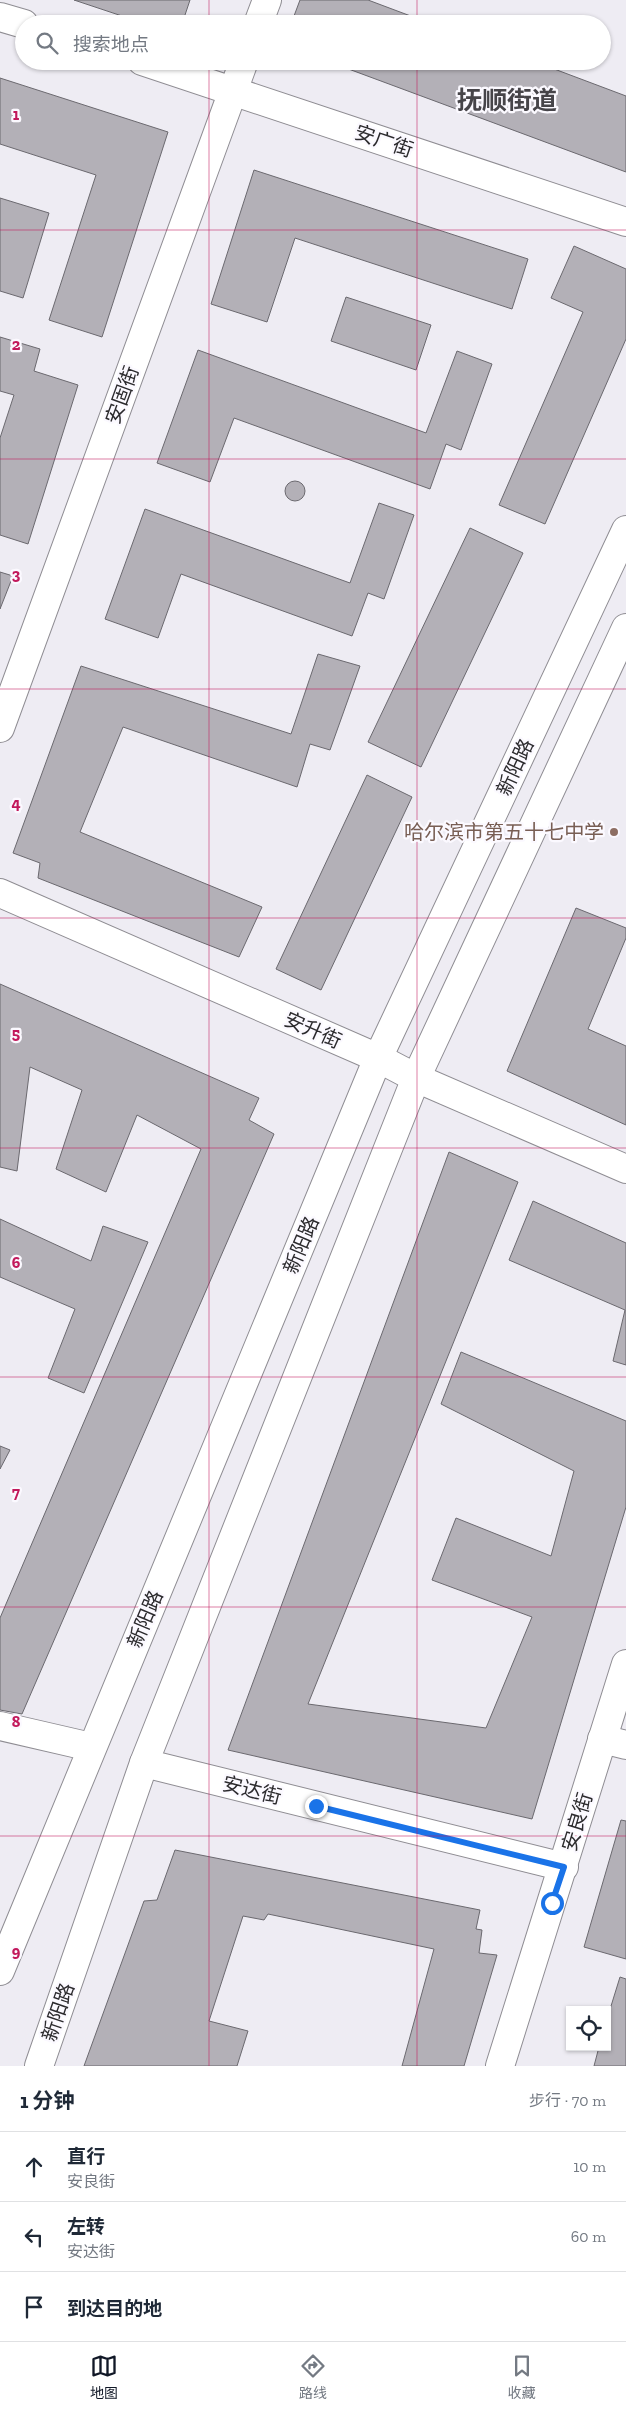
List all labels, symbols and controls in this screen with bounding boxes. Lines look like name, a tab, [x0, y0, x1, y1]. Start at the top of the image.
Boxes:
search box	[15, 15, 611, 70]
icon: search	[33, 29, 61, 57]
text: 搜索地点	[73, 33, 149, 56]
district label: 抚顺街道	[457, 85, 557, 115]
text: 1	[13, 105, 20, 124]
street label: 安广街	[352, 120, 416, 162]
text: 2	[12, 335, 21, 354]
street label: 安固街	[100, 363, 144, 427]
text: 3	[12, 565, 21, 584]
street label: 新阳路	[491, 735, 539, 799]
text: 4	[11, 794, 21, 813]
place label: 哈尔滨市第五十七中学	[404, 820, 604, 844]
marker: 哈尔滨市第五十七中学	[608, 826, 620, 838]
street label: 安升街	[281, 1007, 345, 1053]
text: 5	[12, 1024, 20, 1043]
street label: 新阳路	[278, 1213, 324, 1277]
text: 6	[12, 1253, 21, 1272]
text: 7	[12, 1483, 20, 1502]
street label: 新阳路	[122, 1587, 168, 1651]
text: 8	[12, 1712, 21, 1731]
street label: 安达街	[220, 1771, 284, 1809]
street label: 安良街	[557, 1790, 597, 1854]
route end	[305, 1795, 328, 1818]
route start	[541, 1892, 564, 1915]
text: 9	[12, 1942, 21, 1961]
street label: 新阳路	[37, 1980, 79, 2044]
map controls	[566, 2006, 611, 2051]
button: locate	[566, 2006, 611, 2051]
text: 1 分钟	[20, 2088, 74, 2113]
text: 步行 · 70 m	[529, 2091, 606, 2110]
text: 直行	[67, 2145, 105, 2168]
icon: ahead	[20, 2153, 48, 2181]
text: 10 m	[573, 2157, 606, 2176]
text: 安良街	[67, 2172, 115, 2191]
text: 左转	[67, 2215, 105, 2238]
icon: left	[20, 2223, 48, 2251]
text: 60 m	[571, 2227, 606, 2246]
text: 安达街	[67, 2242, 115, 2261]
icon: arrive	[20, 2293, 48, 2321]
text: 到达目的地	[67, 2297, 162, 2320]
tab: 地图	[90, 2352, 118, 2402]
tab: 路线	[299, 2352, 327, 2402]
tab: 收藏	[508, 2352, 536, 2402]

